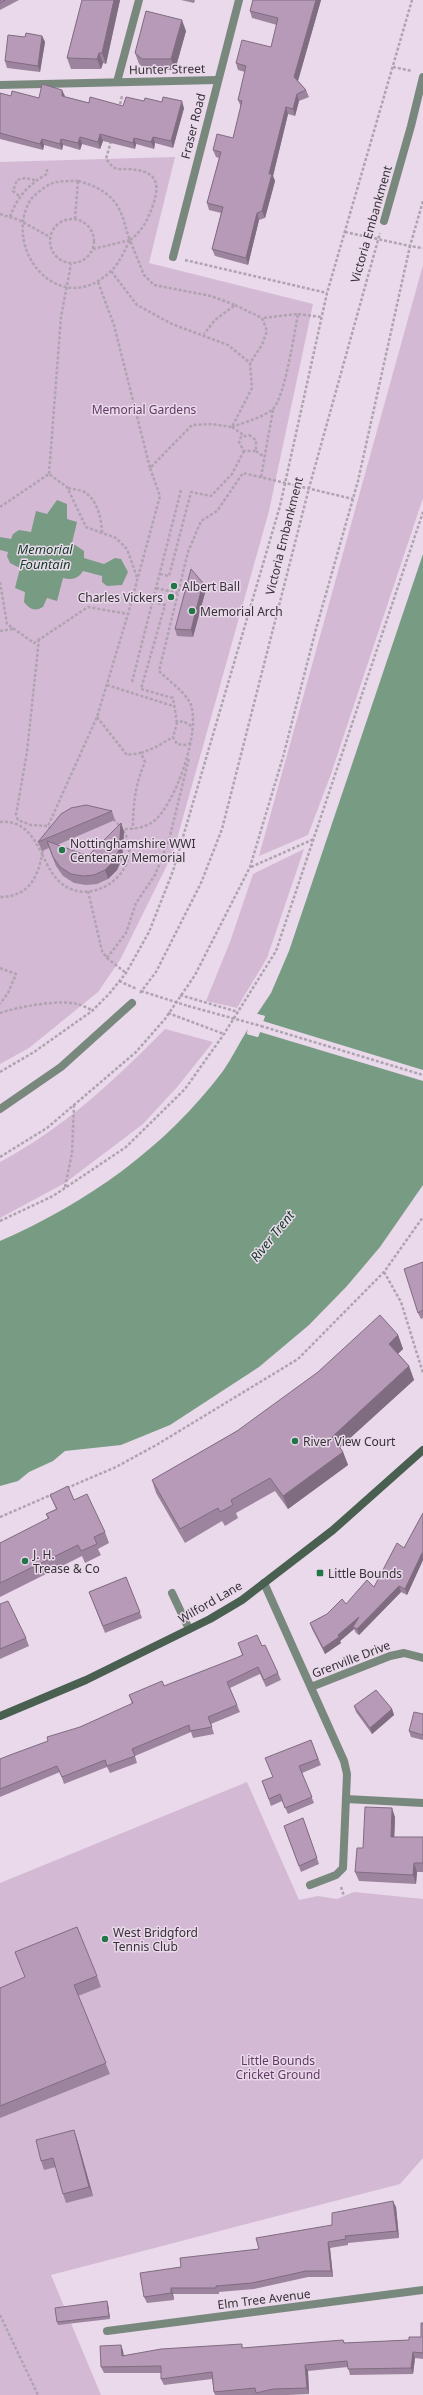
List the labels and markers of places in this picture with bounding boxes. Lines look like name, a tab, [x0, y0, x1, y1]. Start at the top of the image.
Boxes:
place label: Albert Ball	[182, 578, 240, 595]
marker: Albert Ball	[169, 581, 179, 591]
place label: Charles Vickers	[78, 589, 163, 606]
marker: Charles Vickers	[166, 592, 176, 602]
place label: Memorial Arch	[200, 603, 283, 620]
marker: Memorial Arch	[187, 606, 197, 616]
place label: Nottinghamshire WWI Centenary Memorial	[70, 835, 196, 866]
marker: Nottinghamshire WWI Centenary Memorial	[57, 845, 67, 855]
place label: River View Court	[303, 1433, 396, 1450]
marker: River View Court	[290, 1436, 300, 1446]
place label: J. H. Trease & Co	[32, 1546, 100, 1577]
marker: J. H. Trease & Co	[20, 1556, 30, 1566]
place label: Little Bounds	[328, 1565, 402, 1582]
marker: Little Bounds	[315, 1568, 325, 1578]
place label: West Bridgford Tennis Club	[113, 1924, 198, 1955]
marker: West Bridgford Tennis Club	[100, 1934, 110, 1944]

